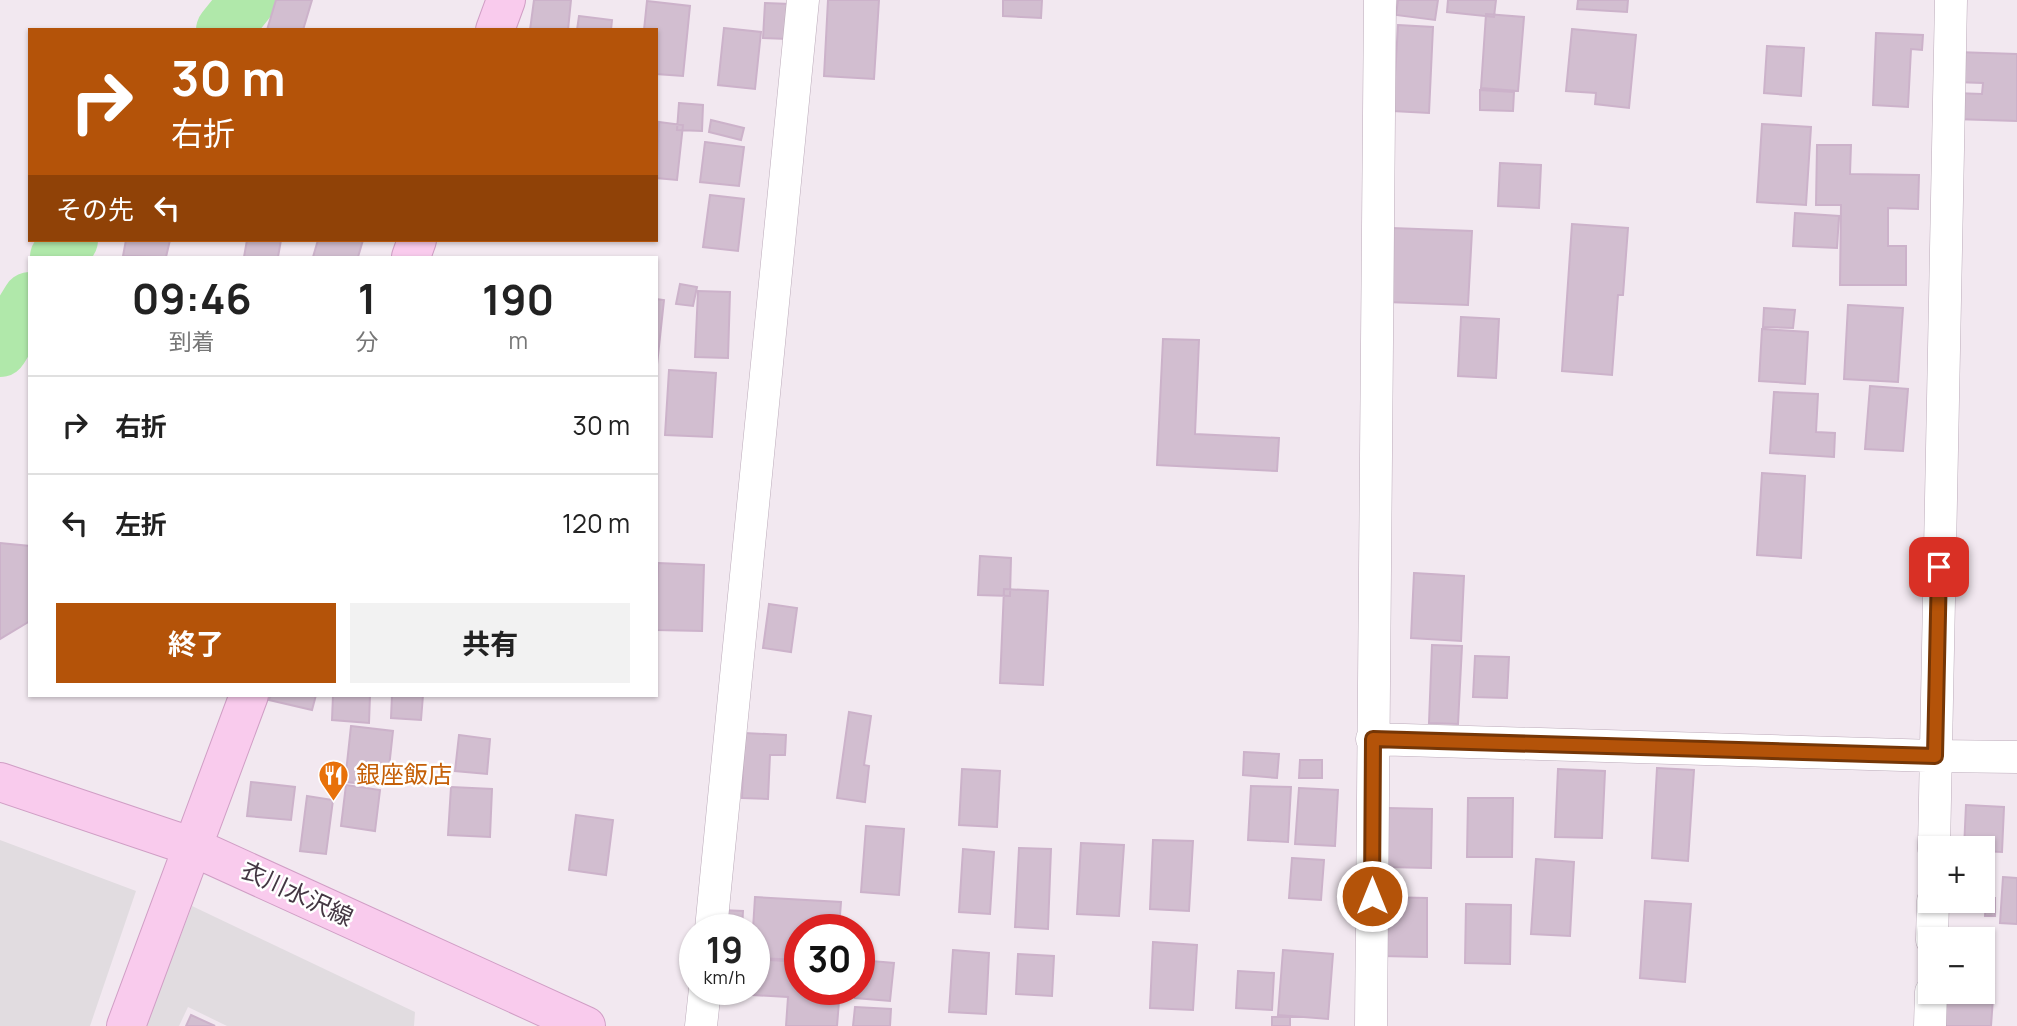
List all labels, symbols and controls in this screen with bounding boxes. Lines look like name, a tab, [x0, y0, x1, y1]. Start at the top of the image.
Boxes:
text: 30 m	[171, 44, 286, 111]
icon: right	[56, 56, 147, 147]
text: 右折	[171, 111, 235, 155]
icon: left	[148, 189, 186, 227]
text: その先	[56, 191, 134, 227]
text: 09:46	[132, 269, 252, 327]
text: 1	[358, 269, 376, 327]
text: 190	[482, 270, 554, 328]
text: m	[508, 324, 528, 356]
text: 到着	[169, 325, 215, 357]
text: 分	[355, 325, 378, 357]
icon: right	[56, 406, 94, 444]
text: 30 m	[573, 407, 630, 443]
text: 右折	[115, 408, 167, 444]
icon: left	[56, 504, 94, 542]
text: 120 m	[562, 505, 630, 541]
text: 左折	[115, 506, 167, 542]
pin	[1909, 537, 1969, 597]
icon: arrive	[1920, 548, 1958, 586]
button: 終了	[56, 603, 336, 683]
button: 共有	[350, 603, 630, 683]
place label: 銀座飯店	[356, 757, 452, 790]
restaurant icon: 銀座飯店	[316, 758, 350, 802]
map controls	[1918, 836, 1995, 1004]
button: +	[1918, 836, 1995, 913]
street label: 衣川水沢線	[236, 852, 359, 933]
position arrow	[1335, 859, 1409, 933]
speed limit sign: 30	[784, 914, 875, 1005]
text: 19	[706, 926, 743, 974]
button: −	[1918, 927, 1995, 1004]
text: km/h	[704, 965, 745, 989]

